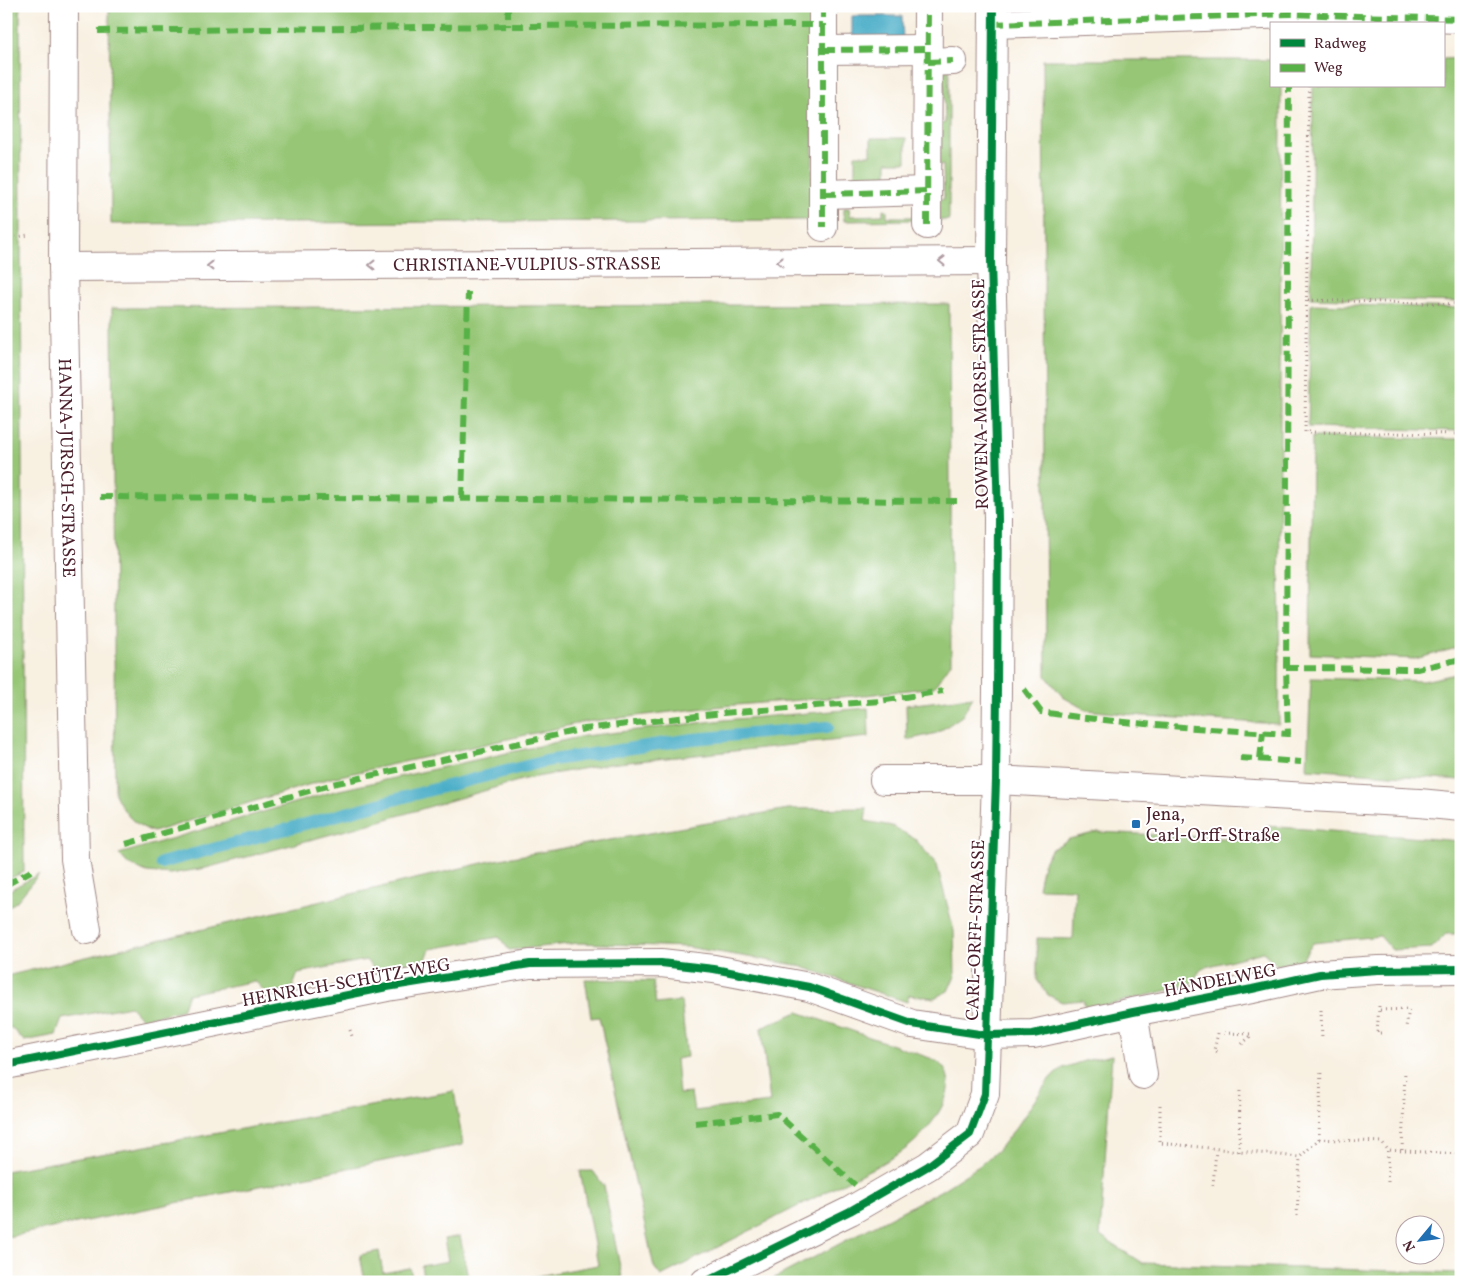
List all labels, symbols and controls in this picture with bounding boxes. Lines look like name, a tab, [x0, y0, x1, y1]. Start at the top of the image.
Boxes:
legend	[1270, 22, 1444, 88]
text: Radweg	[1314, 34, 1367, 55]
text: Weg	[1314, 58, 1343, 79]
street label: CHRISTIANE-VULPIUS-STRASSE	[393, 252, 661, 279]
one-way arrow	[938, 256, 946, 266]
one-way arrow	[776, 257, 784, 267]
one-way arrow	[368, 260, 376, 270]
one-way arrow	[206, 261, 214, 271]
street label: ROWENA-MORSE-STRASSE	[967, 278, 996, 510]
street label: HANNA-JURSCH-STRASSE	[51, 358, 80, 578]
place label: Jena, Carl-Orff-Straße	[1146, 803, 1280, 849]
marker: Jena, Carl-Orff-Straße	[1130, 818, 1142, 830]
street label: CARL-ORFF-STRASSE	[961, 839, 992, 1021]
street label: HEINRICH-SCHÜTZ-WEG	[240, 953, 453, 1014]
street label: HÄNDELWEG	[1162, 958, 1279, 1005]
north arrow	[1394, 1216, 1444, 1266]
text: N	[1399, 1237, 1421, 1255]

